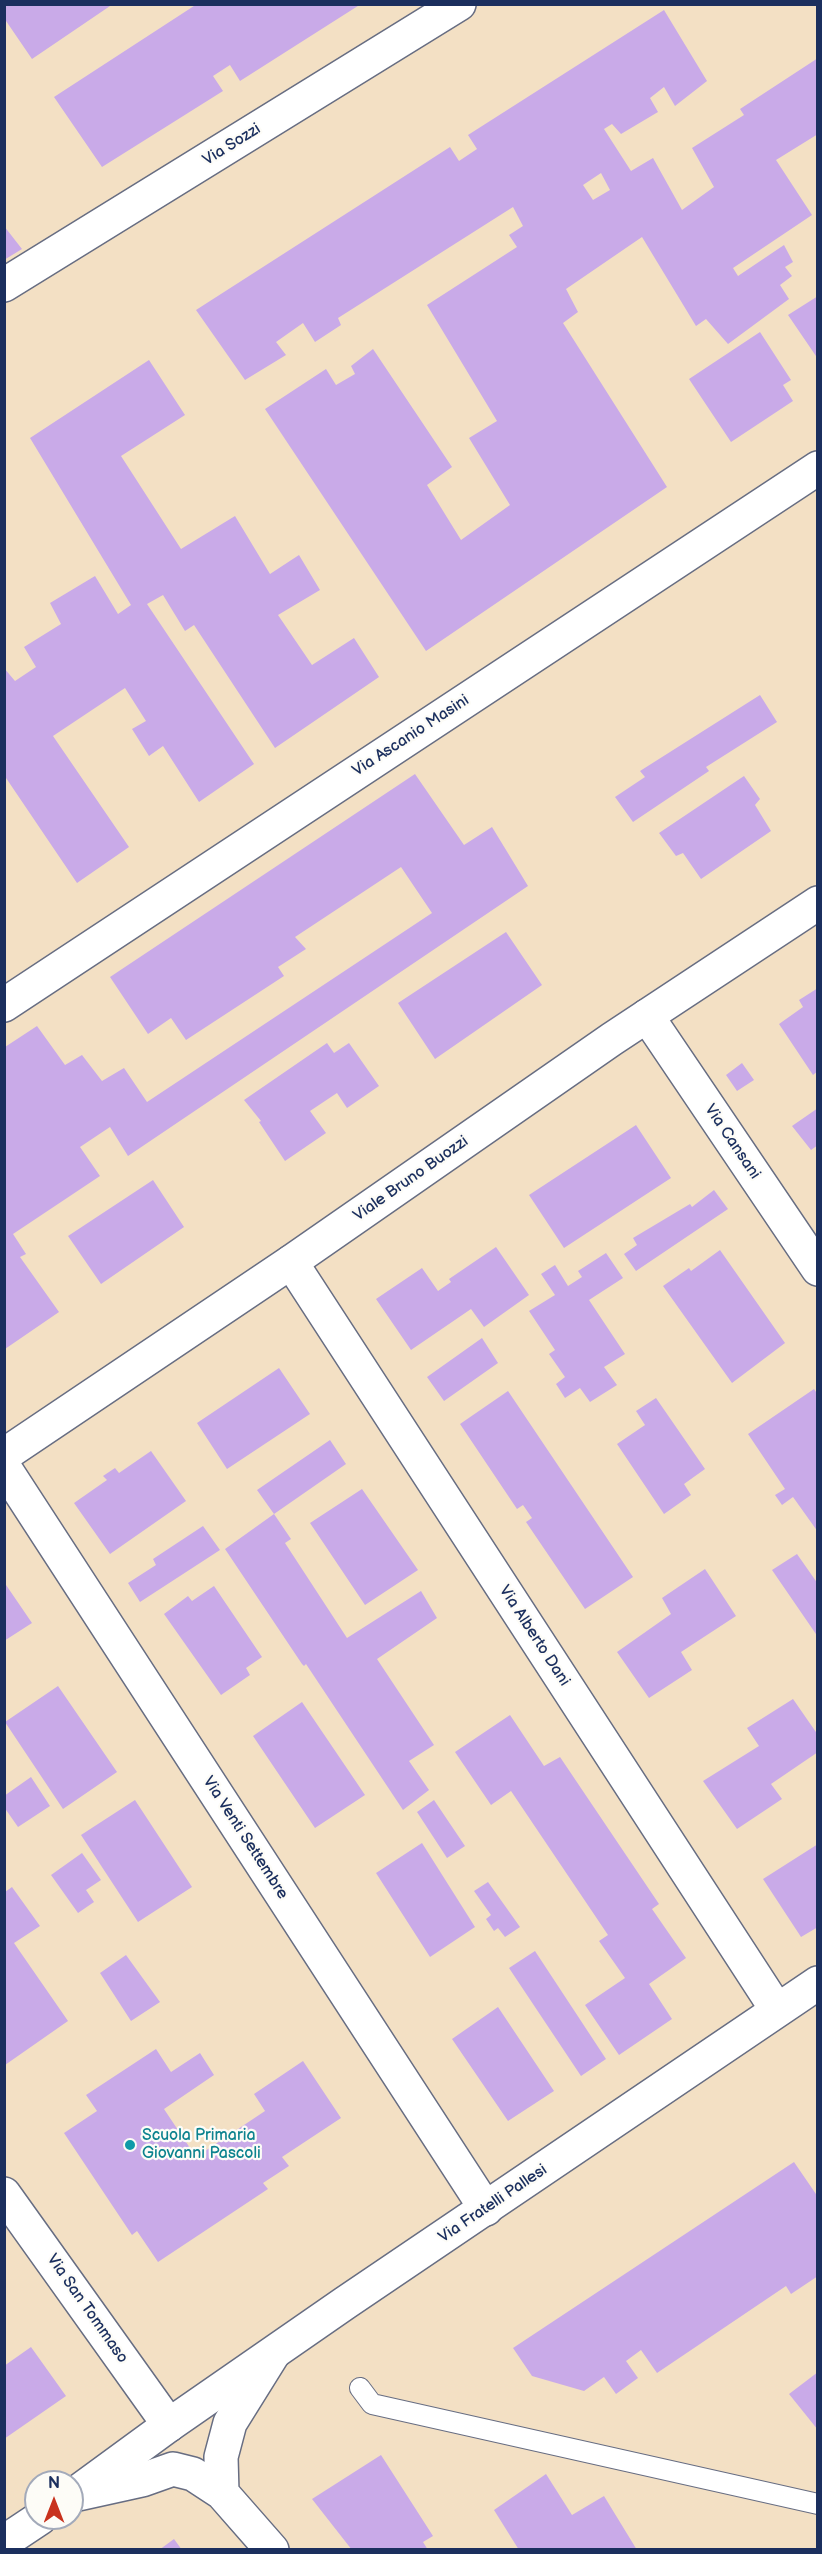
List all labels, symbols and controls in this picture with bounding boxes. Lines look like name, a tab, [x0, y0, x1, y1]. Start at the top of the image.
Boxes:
street label: Via Sozzi	[199, 120, 265, 170]
street label: Via Ascanio Masini	[349, 691, 473, 781]
street label: Via Cansani	[700, 1101, 764, 1183]
street label: Viale Bruno Buozzi	[350, 1132, 472, 1226]
street label: Via Alberto Dani	[494, 1582, 574, 1690]
street label: Via Venti Settembre	[198, 1773, 292, 1903]
place label: Scuola Primaria Giovanni Pascoli	[142, 2126, 261, 2164]
marker: Scuola Primaria Giovanni Pascoli	[123, 2138, 137, 2152]
street label: Via Fratelli Pallesi	[435, 2161, 551, 2247]
street label: Via San Tommaso	[42, 2251, 132, 2367]
north arrow	[24, 2470, 84, 2530]
text: N	[48, 2474, 60, 2493]

